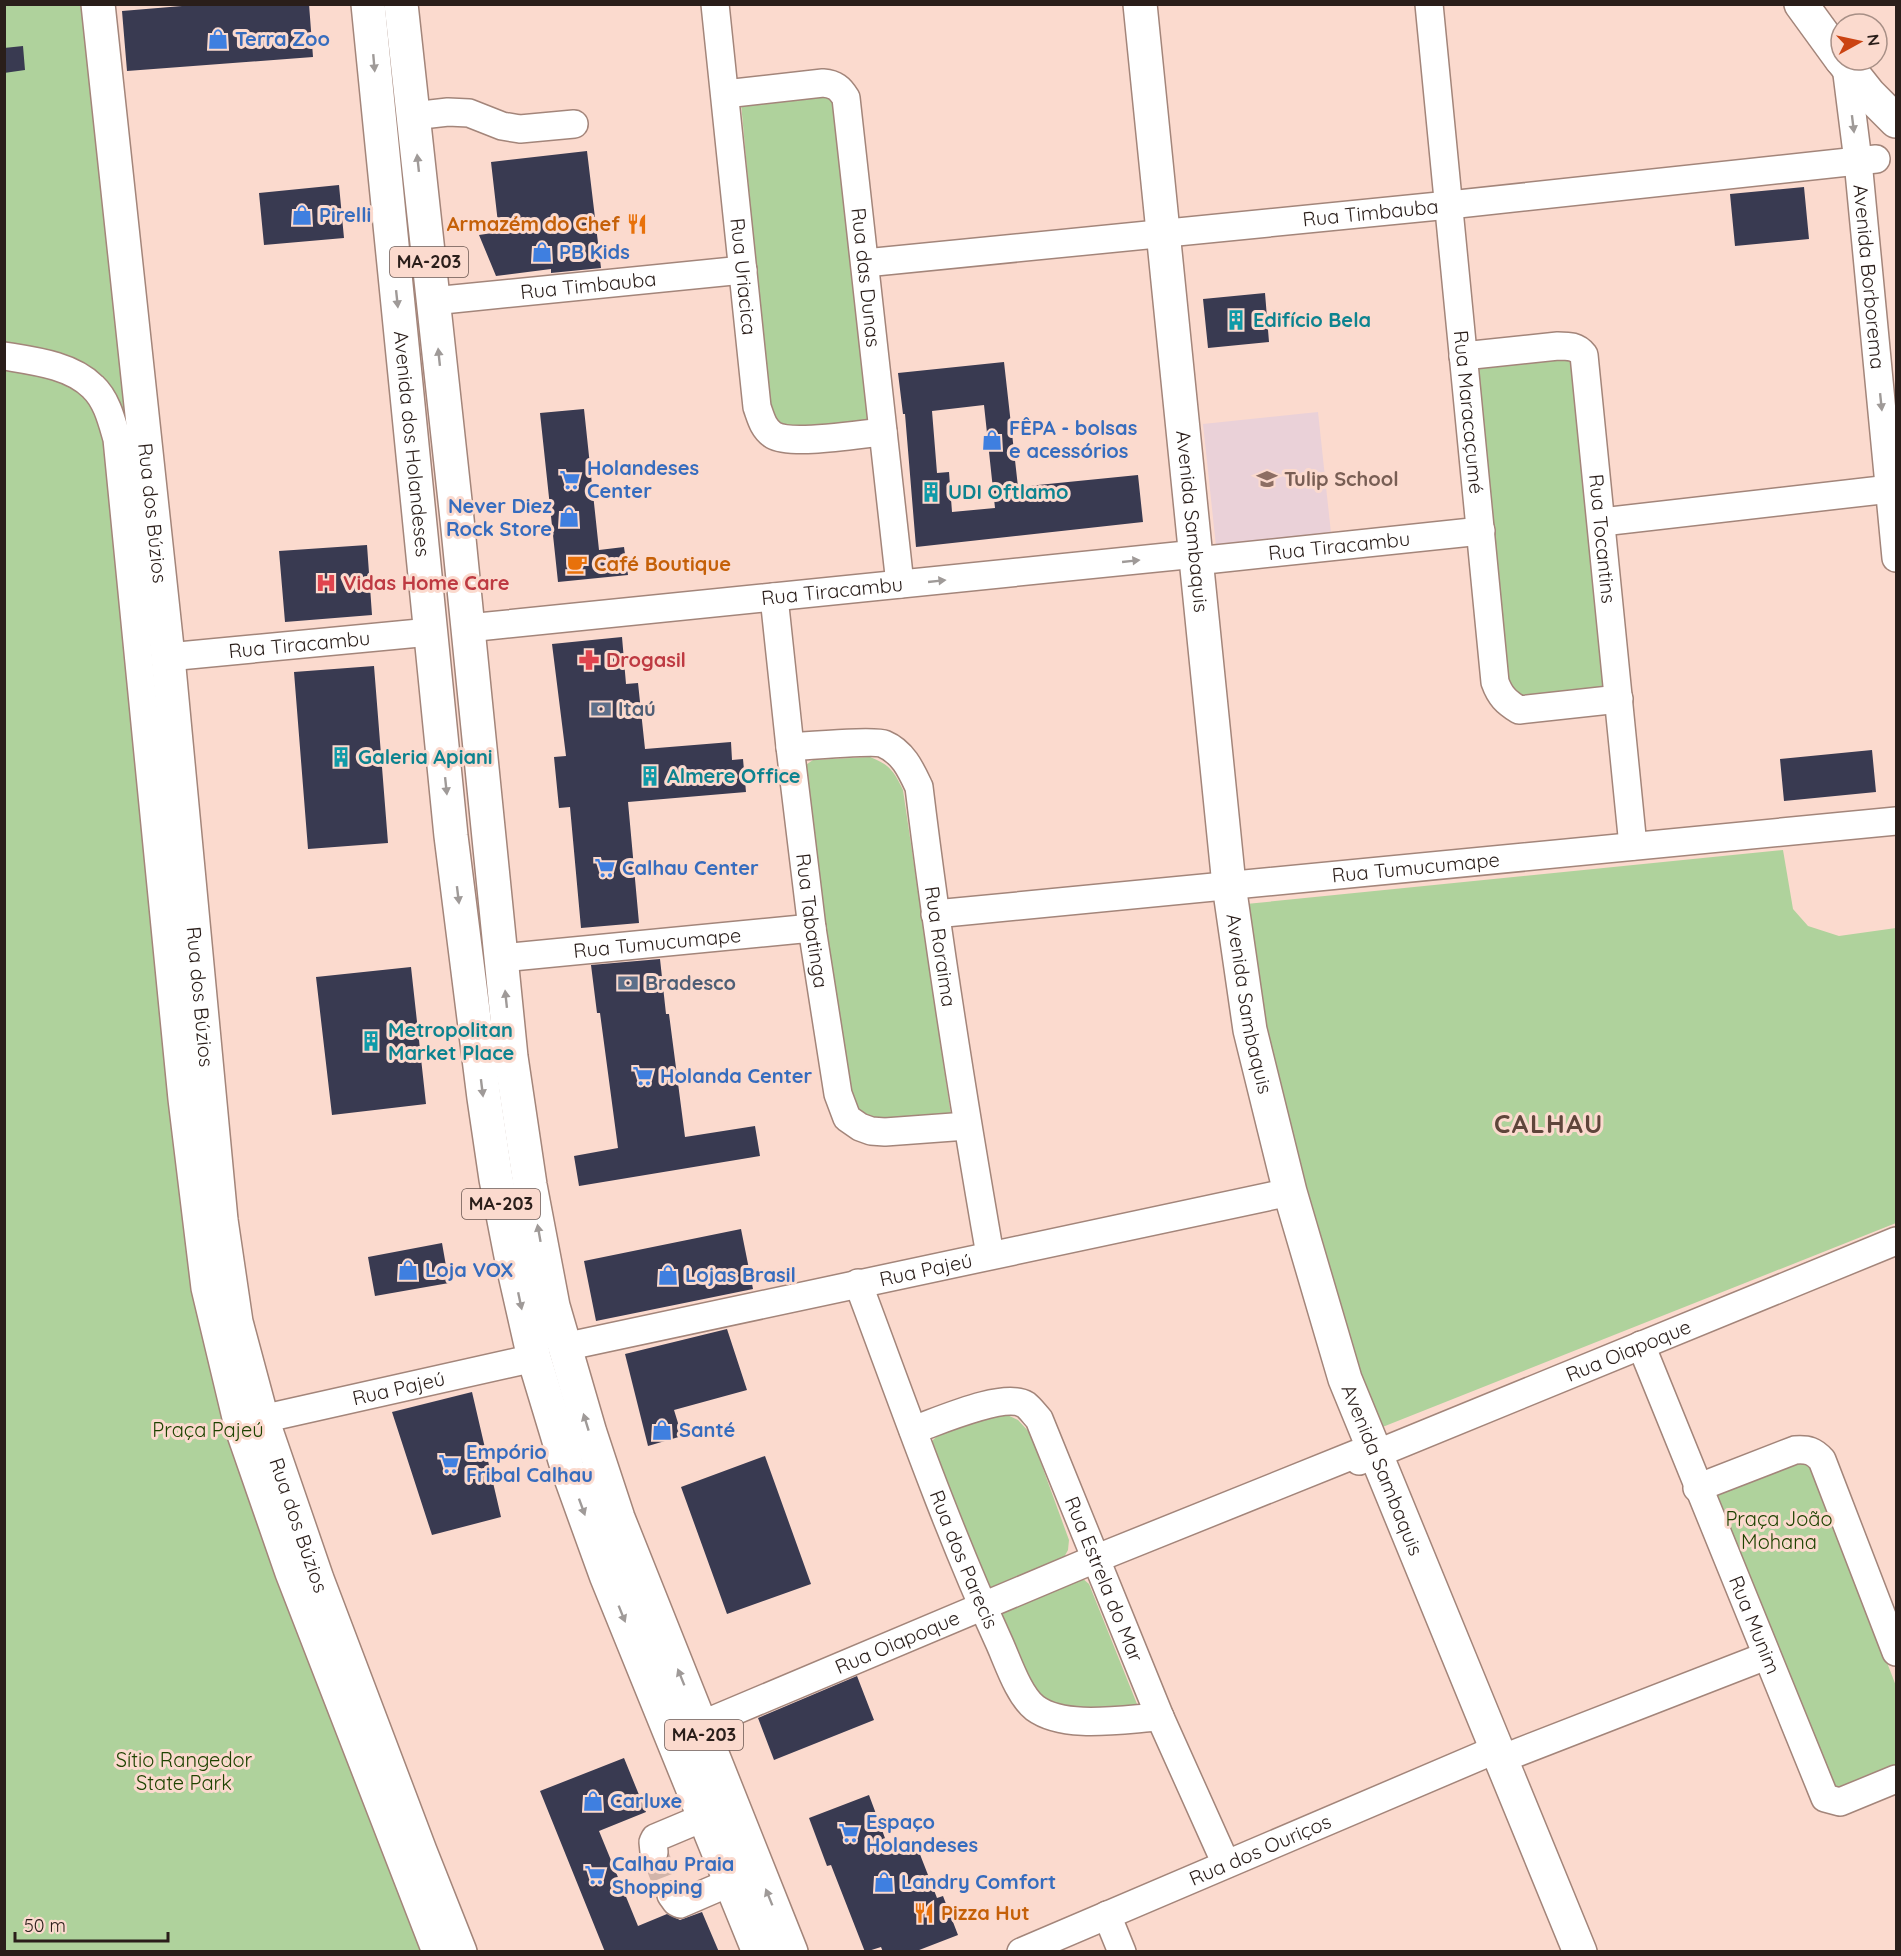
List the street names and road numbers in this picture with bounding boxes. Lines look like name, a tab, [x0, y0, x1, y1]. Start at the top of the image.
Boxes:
street label: Avenida Borborema	[1848, 183, 1891, 370]
street label: Rua Timbauba	[1301, 193, 1440, 231]
street label: Rua das Dunas	[846, 206, 887, 348]
street label: Rua Uriacica	[725, 217, 762, 336]
road number: MA-203	[390, 247, 468, 277]
street label: Rua Timbauba	[519, 266, 657, 304]
street label: Rua Maracaçumé	[1449, 329, 1490, 495]
street label: Avenida dos Holandeses	[389, 330, 436, 558]
street label: Avenida Sambaquis	[1171, 429, 1214, 614]
street label: Rua dos Búzios	[133, 442, 173, 584]
street label: Rua Tocantins	[1584, 473, 1622, 605]
street label: Rua Tiracambu	[1267, 526, 1411, 565]
street label: Rua Tiracambu	[760, 571, 904, 610]
street label: Rua Tiracambu	[227, 625, 371, 663]
street label: Rua Tumucumape	[1331, 846, 1501, 888]
street label: Rua Tabatinga	[791, 852, 834, 990]
street label: Rua Roraima	[920, 884, 962, 1009]
street label: Avenida Sambaquis	[1221, 912, 1278, 1096]
street label: Rua Tumucumape	[572, 922, 742, 963]
street label: Rua dos Búzios	[181, 925, 220, 1068]
road number: MA-203	[462, 1189, 540, 1219]
street label: Rua Pajeú	[877, 1247, 974, 1291]
street label: Rua Oiapoque	[1562, 1313, 1694, 1387]
street label: Rua Pajeú	[350, 1365, 447, 1410]
street label: Avenida Sambaquis	[1336, 1380, 1429, 1559]
street label: Rua dos Búzios	[264, 1454, 334, 1596]
street label: Rua dos Parecis	[925, 1486, 1004, 1632]
street label: Rua Estrela do Mar	[1060, 1492, 1149, 1666]
street label: Rua Munim	[1724, 1572, 1786, 1678]
street label: Rua Oiapoque	[831, 1605, 963, 1679]
road number: MA-203	[665, 1720, 743, 1750]
street label: Rua dos Ouriços	[1185, 1808, 1335, 1891]

